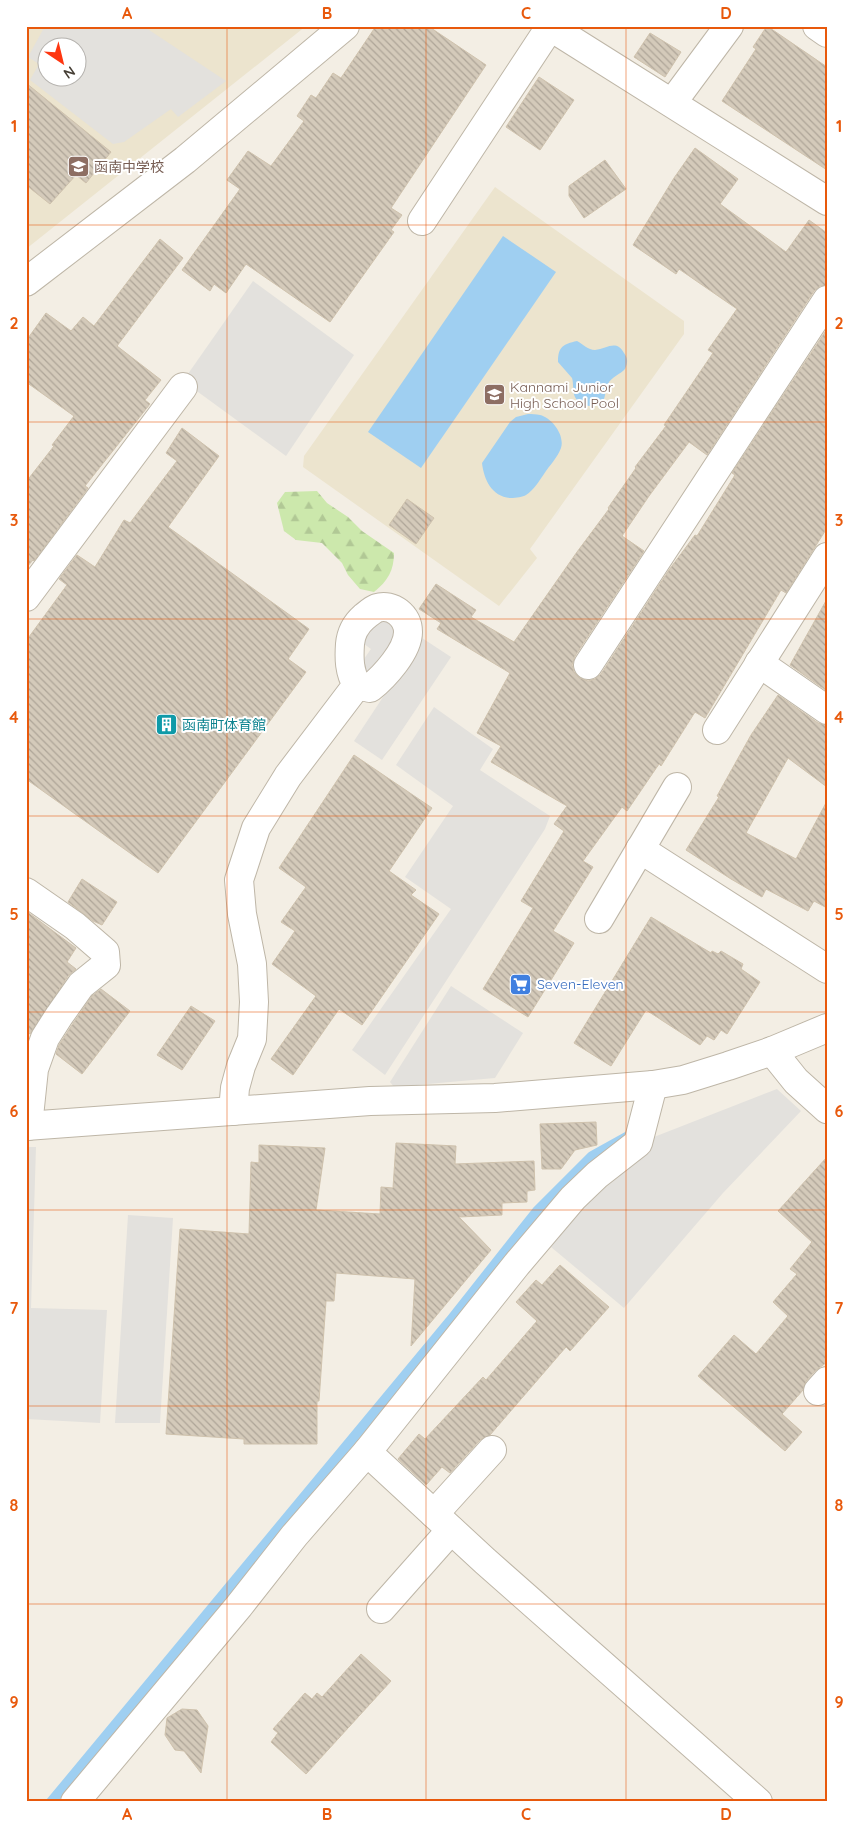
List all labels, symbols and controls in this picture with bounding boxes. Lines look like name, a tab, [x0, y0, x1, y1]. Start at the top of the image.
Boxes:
text: A	[122, 3, 133, 23]
text: B	[322, 3, 332, 23]
text: C	[521, 3, 531, 23]
text: D	[720, 3, 732, 23]
north arrow	[38, 38, 88, 88]
text: N	[60, 62, 79, 83]
text: 1	[11, 116, 17, 136]
text: 1	[836, 116, 842, 136]
school or university icon: 函南中学校	[66, 155, 90, 179]
place label: 函南中学校	[94, 158, 164, 176]
text: 2	[9, 313, 19, 333]
text: 2	[834, 313, 844, 333]
place label: Kannami Junior High School Pool	[510, 378, 619, 412]
school or university icon: Kannami Junior High School Pool	[482, 383, 506, 407]
text: 3	[10, 510, 18, 530]
text: 3	[835, 510, 843, 530]
text: 4	[9, 707, 19, 727]
text: 4	[834, 707, 844, 727]
building icon: 函南町体育館	[154, 713, 178, 737]
place label: 函南町体育館	[182, 716, 266, 734]
text: 5	[9, 904, 19, 924]
text: 5	[834, 904, 844, 924]
supermarket icon: Seven-Eleven	[509, 972, 533, 996]
place label: Seven-Eleven	[537, 975, 624, 993]
text: 6	[10, 1101, 19, 1121]
text: 6	[835, 1101, 844, 1121]
text: 7	[10, 1298, 19, 1318]
text: 7	[835, 1298, 844, 1318]
text: 8	[10, 1495, 19, 1515]
text: 8	[835, 1495, 844, 1515]
text: 9	[9, 1692, 19, 1712]
text: 9	[834, 1692, 844, 1712]
text: A	[122, 1804, 133, 1824]
text: B	[322, 1804, 332, 1824]
text: C	[521, 1804, 531, 1824]
text: D	[720, 1804, 732, 1824]

